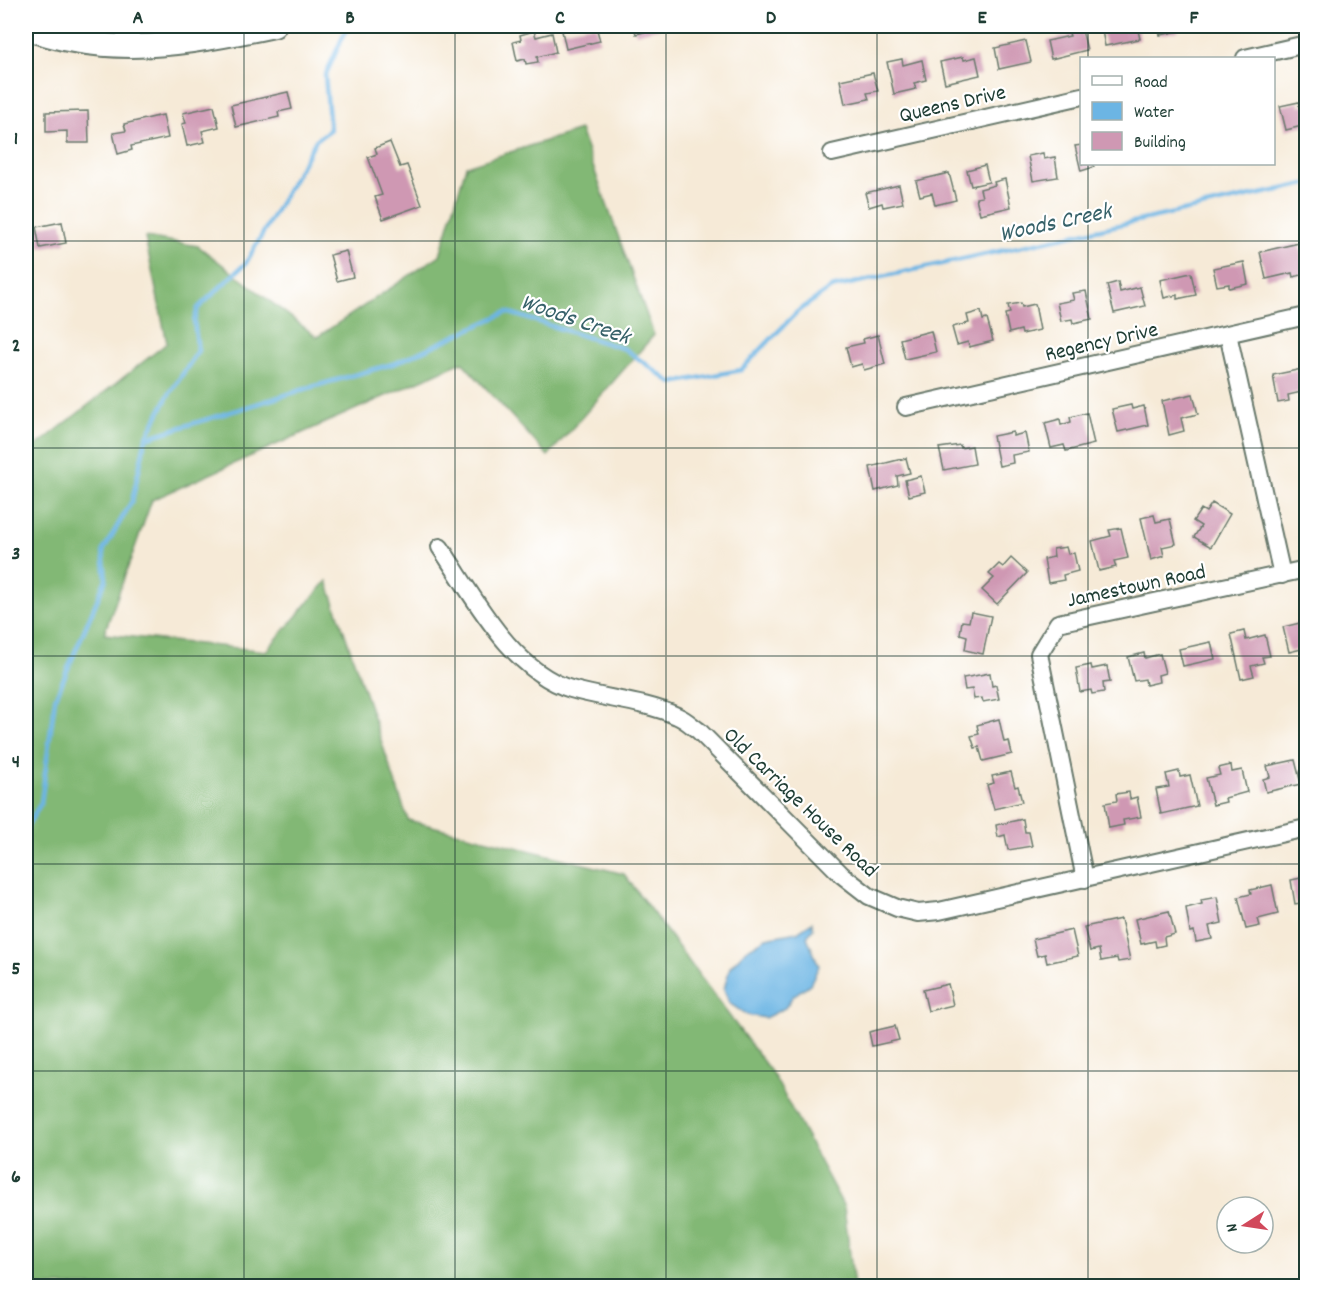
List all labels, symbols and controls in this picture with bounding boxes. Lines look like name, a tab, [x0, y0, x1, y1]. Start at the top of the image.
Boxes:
text: A	[133, 5, 144, 33]
text: B	[345, 5, 355, 33]
text: C	[555, 5, 565, 33]
text: D	[766, 5, 777, 33]
text: E	[977, 5, 987, 33]
text: F	[1190, 5, 1200, 33]
legend	[1080, 57, 1275, 165]
text: Road	[1134, 71, 1168, 96]
street label: Queens Drive	[896, 78, 1009, 133]
text: Water	[1134, 101, 1174, 126]
text: 1	[14, 126, 18, 154]
text: Building	[1134, 131, 1186, 156]
water label: Woods Creek	[996, 195, 1117, 252]
water label: Woods Creek	[516, 286, 636, 356]
street label: Regency Drive	[1042, 315, 1161, 371]
text: 2	[12, 333, 20, 361]
text: 3	[12, 541, 20, 569]
street label: Jamestown Road	[1065, 558, 1209, 617]
street label: Old Carriage House Road	[715, 721, 884, 886]
text: 4	[12, 749, 20, 777]
text: 5	[11, 956, 21, 984]
text: 6	[11, 1164, 21, 1192]
north arrow	[1215, 1195, 1275, 1255]
text: N	[1221, 1221, 1245, 1234]

